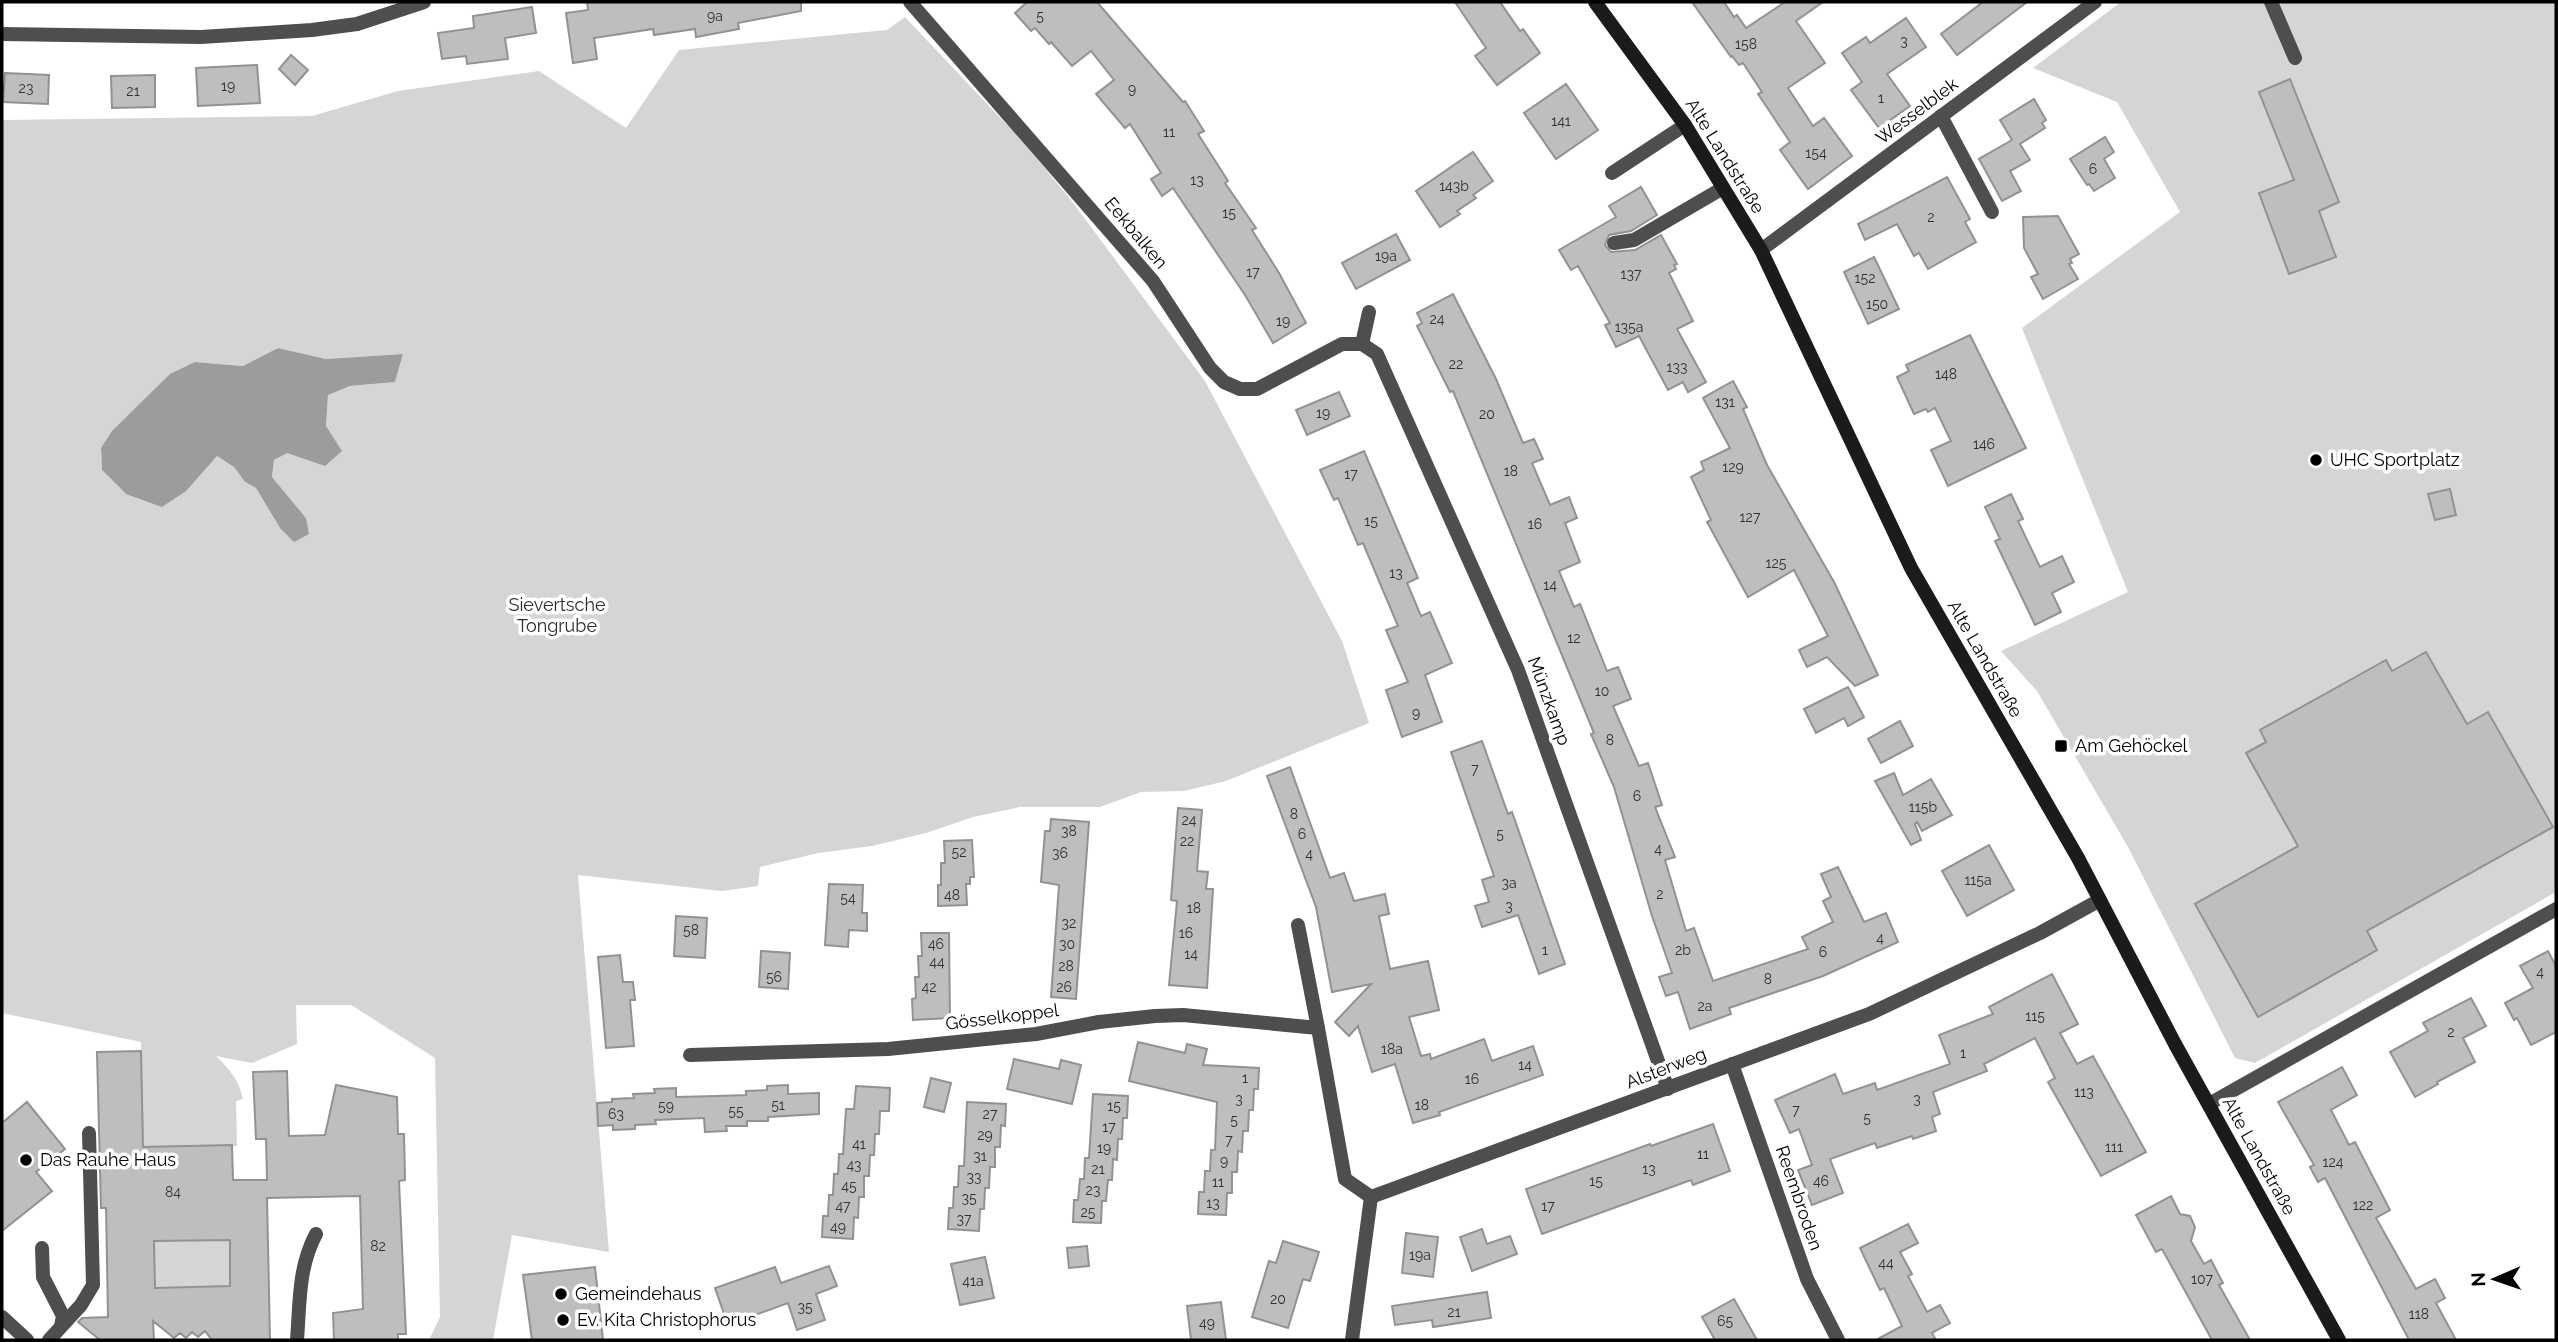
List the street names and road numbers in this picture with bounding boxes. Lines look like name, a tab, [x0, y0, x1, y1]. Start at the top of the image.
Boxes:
street label: Wesselblek	[1872, 73, 1962, 148]
street label: Alte Landstraße	[1682, 94, 1769, 217]
street label: Eekbalken	[1100, 193, 1172, 273]
street label: Alte Landstraße	[1943, 597, 2028, 721]
street label: Münzkamp	[1524, 654, 1575, 748]
street label: Gösselkoppel	[944, 999, 1060, 1034]
street label: Alsterweg	[1623, 1043, 1709, 1092]
street label: Alte Landstraße	[2218, 1093, 2301, 1219]
street label: Reembroden	[1772, 1143, 1827, 1253]

